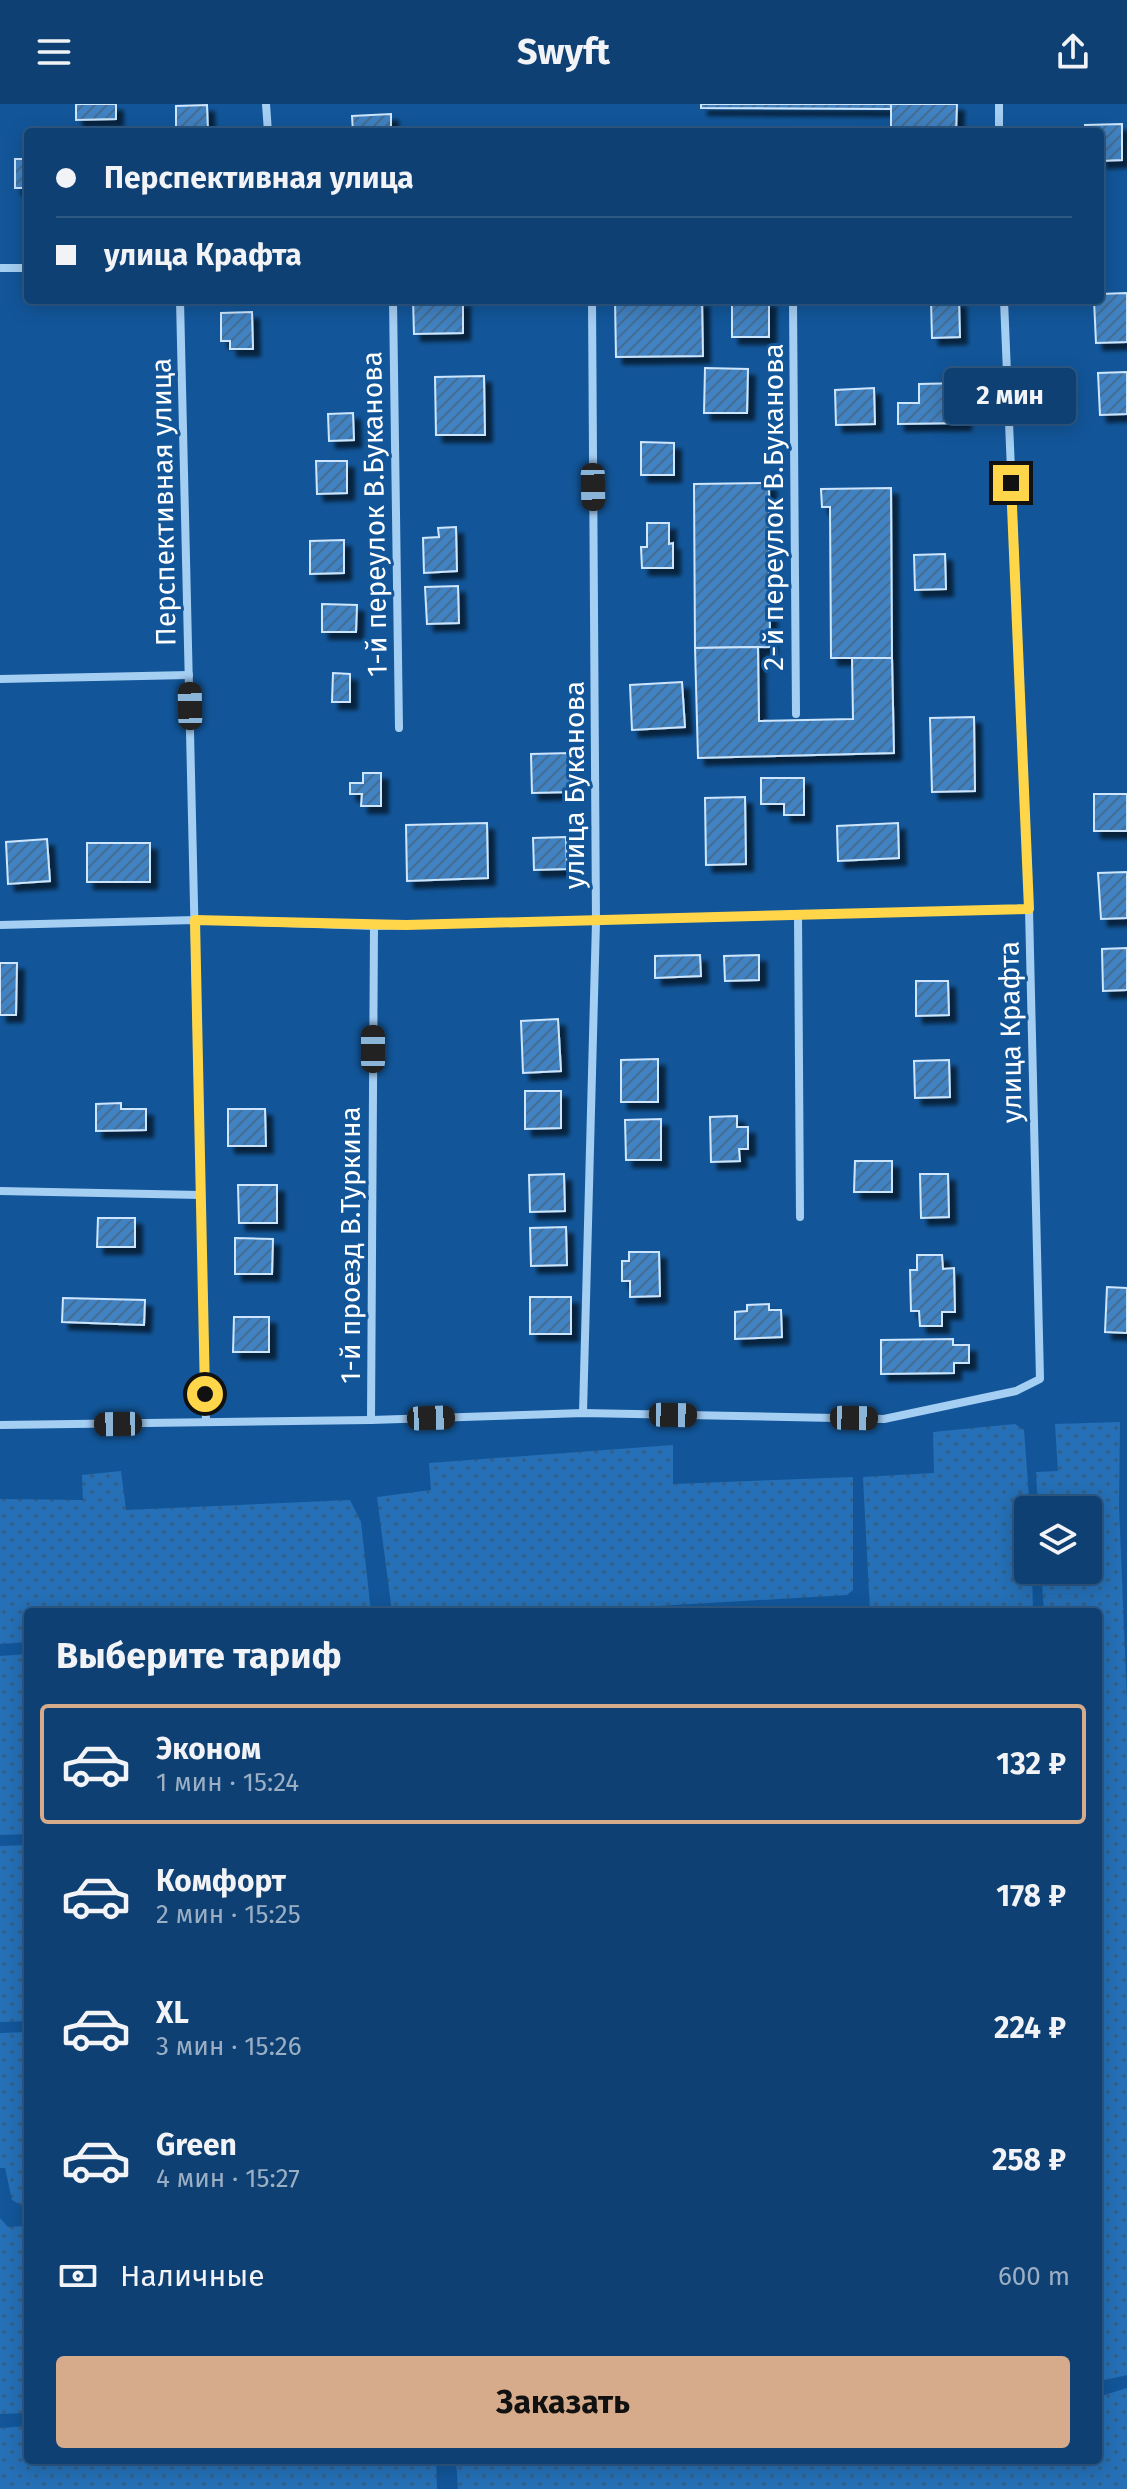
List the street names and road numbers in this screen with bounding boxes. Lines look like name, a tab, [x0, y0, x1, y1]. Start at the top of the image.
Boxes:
street label: 2-й переулок В.Буканова	[757, 343, 790, 671]
street label: 1-й переулок В.Буканова	[355, 351, 394, 677]
street label: Перспективная улица	[144, 358, 183, 646]
street label: улица Буканова	[558, 681, 591, 889]
street label: улица Крафта	[992, 941, 1029, 1123]
street label: 1-й проезд В.Туркина	[334, 1106, 367, 1384]

